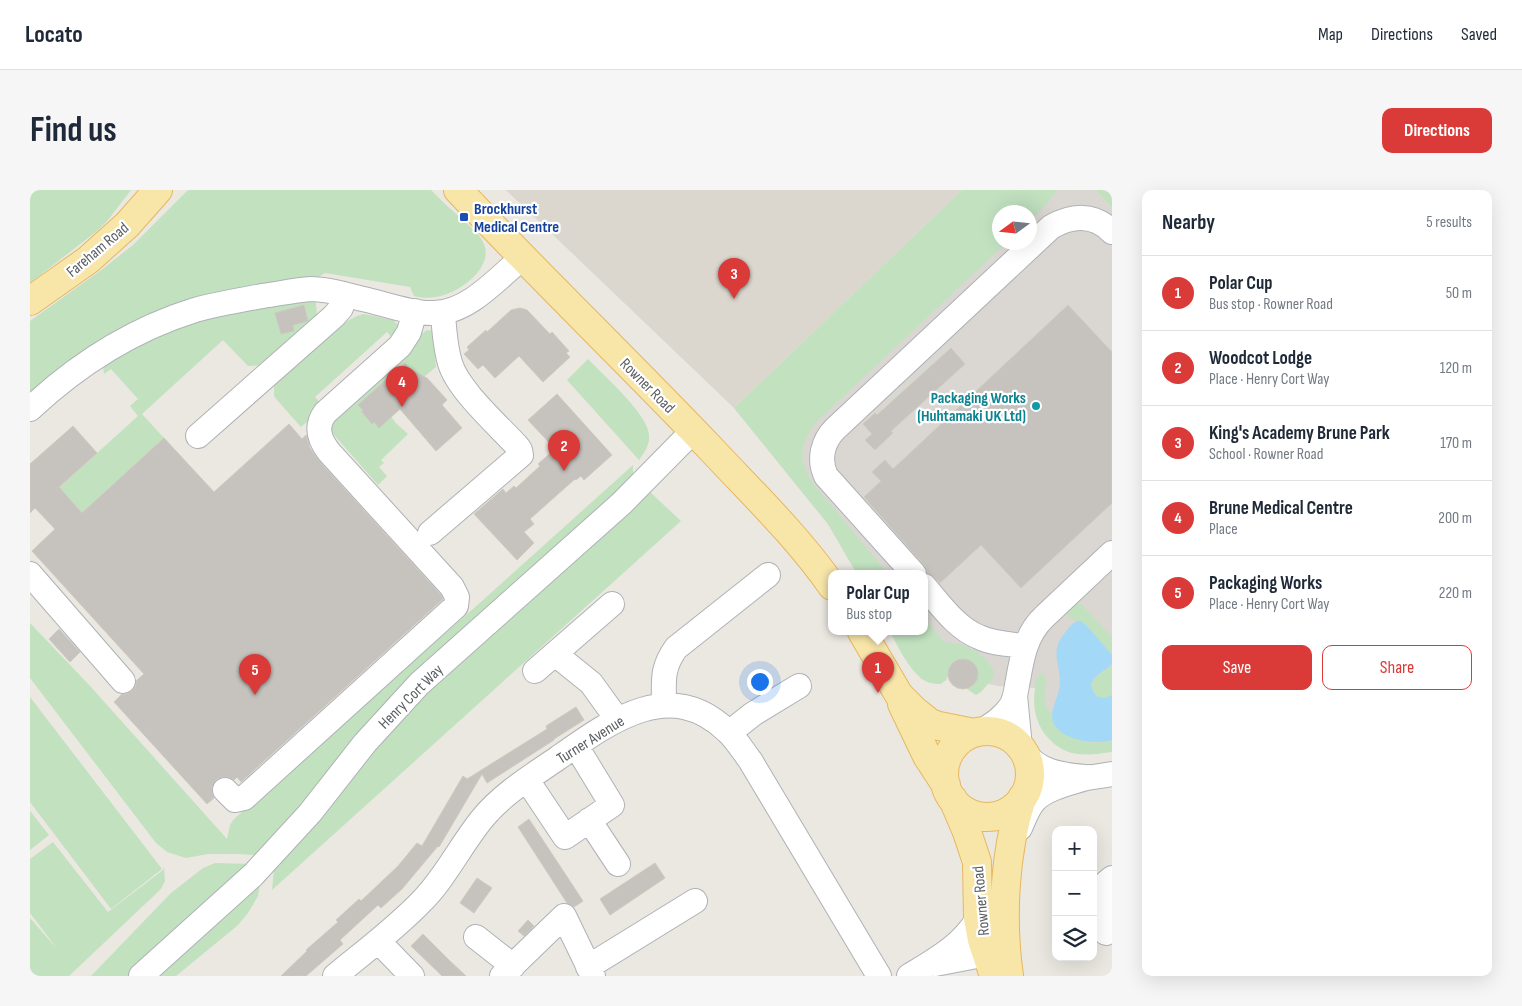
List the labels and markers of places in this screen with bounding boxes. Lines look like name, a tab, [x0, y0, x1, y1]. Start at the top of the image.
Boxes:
place label: Brockhurst Medical Centre	[474, 200, 559, 237]
marker: Brockhurst Medical Centre	[458, 211, 470, 223]
pin: 3	[718, 258, 750, 299]
pin: 4	[386, 366, 418, 407]
place label: Packaging Works (Huhtamaki UK Ltd)	[917, 389, 1026, 426]
marker: Packaging Works (Huhtamaki UK Ltd)	[1030, 400, 1042, 412]
pin: 2	[548, 430, 580, 471]
pin: 1	[862, 652, 894, 693]
pin: 5	[239, 654, 271, 695]

